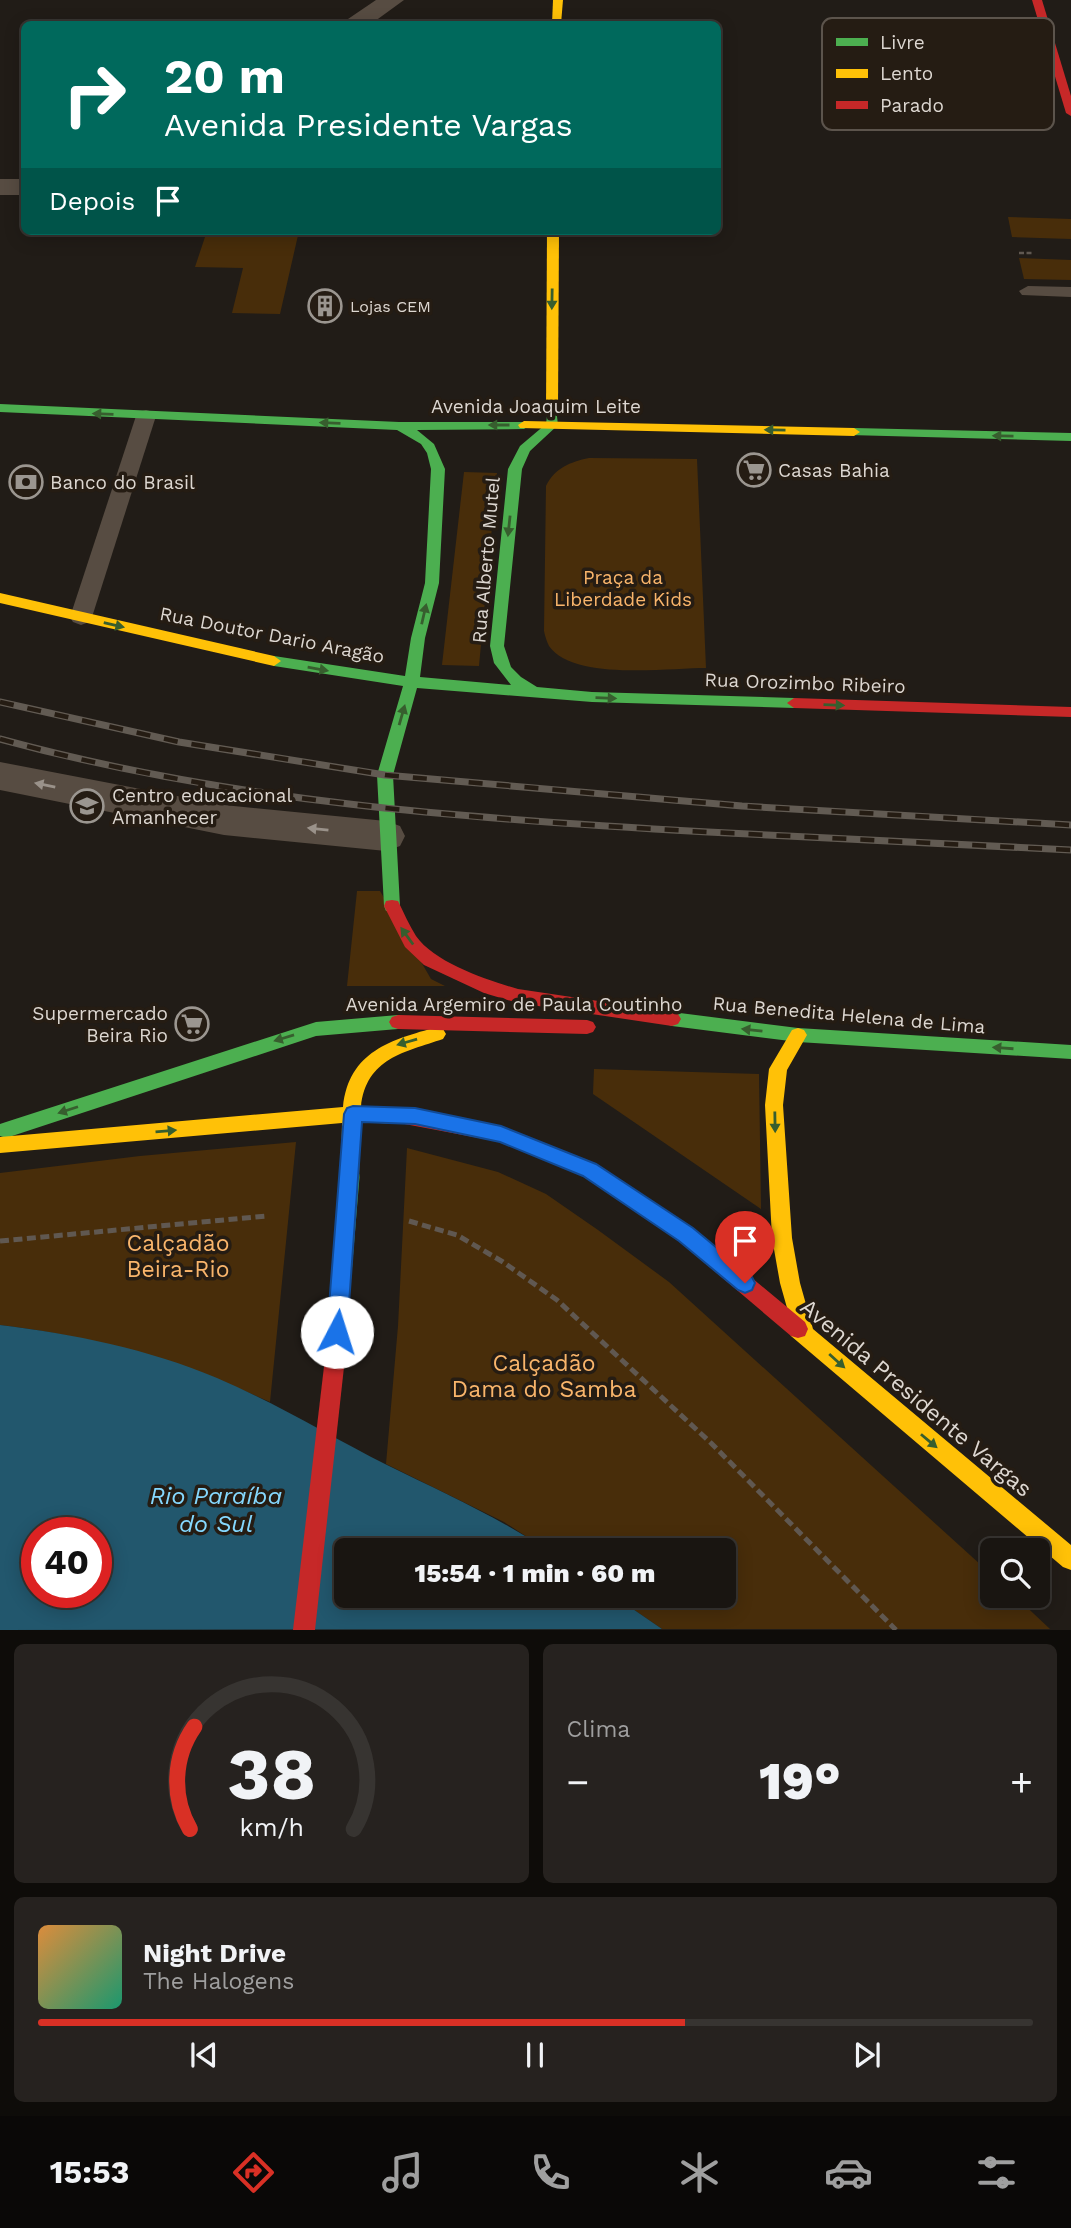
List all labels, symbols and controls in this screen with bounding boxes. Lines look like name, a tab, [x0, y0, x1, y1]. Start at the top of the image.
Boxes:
legend	[822, 18, 1054, 130]
text: Livre	[880, 31, 925, 54]
text: 20 m	[164, 47, 285, 105]
icon: right	[49, 49, 140, 140]
text: Lento	[880, 62, 933, 85]
text: Parado	[880, 94, 944, 117]
text: Avenida Presidente Vargas	[164, 106, 573, 144]
icon: arrive	[149, 182, 187, 220]
text: Depois	[49, 186, 135, 216]
building icon: Lojas CEM	[306, 287, 344, 325]
one-way arrow	[546, 288, 558, 310]
place label: Lojas CEM	[350, 297, 431, 316]
street label: Avenida Joaquim Leite	[431, 395, 641, 418]
one-way arrow	[92, 409, 114, 420]
one-way arrow	[319, 418, 341, 429]
one-way arrow	[488, 419, 510, 431]
one-way arrow	[764, 424, 786, 436]
one-way arrow	[992, 430, 1014, 441]
supermarket icon: Casas Bahia	[735, 451, 773, 489]
place label: Casas Bahia	[778, 459, 890, 482]
bank icon: Banco do Brasil	[7, 463, 45, 501]
place label: Banco do Brasil	[50, 471, 195, 494]
street label: Rua Alberto Mutel	[467, 476, 505, 644]
one-way arrow	[503, 516, 514, 538]
park label: Praça da Liberdade Kids	[554, 566, 692, 611]
street label: Rua Doutor Dario Aragão	[158, 602, 386, 668]
one-way arrow	[418, 603, 429, 625]
one-way arrow	[103, 620, 125, 631]
one-way arrow	[307, 664, 329, 675]
street label: Rua Orozimbo Ribeiro	[704, 668, 906, 698]
one-way arrow	[596, 692, 618, 703]
one-way arrow	[823, 699, 845, 710]
one-way arrow	[397, 704, 407, 725]
one-way arrow	[34, 780, 56, 791]
place label: Centro educacional Amanhecer	[112, 784, 293, 829]
school or university icon: Centro educacional Amanhecer	[68, 787, 106, 825]
one-way arrow	[306, 823, 328, 834]
one-way arrow	[401, 927, 415, 945]
street label: Rua Benedita Helena de Lima	[712, 992, 986, 1038]
street label: Avenida Argemiro de Paula Coutinho	[345, 993, 683, 1016]
place label: Supermercado Beira Rio	[32, 1002, 168, 1047]
supermarket icon: Supermercado Beira Rio	[173, 1005, 211, 1043]
one-way arrow	[740, 1024, 762, 1035]
one-way arrow	[273, 1033, 294, 1043]
one-way arrow	[396, 1037, 417, 1047]
one-way arrow	[992, 1042, 1014, 1053]
one-way arrow	[57, 1105, 78, 1115]
one-way arrow	[770, 1111, 781, 1133]
one-way arrow	[155, 1125, 177, 1136]
pin	[715, 1211, 775, 1283]
icon: arrive	[726, 1222, 764, 1260]
park label: Calçadão Beira-Rio	[127, 1230, 229, 1283]
street label: Avenida Presidente Vargas	[795, 1293, 1037, 1503]
position arrow	[300, 1295, 374, 1369]
park label: Calçadão Dama do Samba	[452, 1350, 636, 1403]
one-way arrow	[828, 1353, 845, 1369]
one-way arrow	[921, 1433, 938, 1448]
water label: Rio Paraíba do Sul	[150, 1482, 282, 1538]
speed limit sign: 40	[21, 1517, 112, 1608]
map controls	[980, 1538, 1050, 1608]
button: search	[980, 1538, 1050, 1608]
text: 15:54 · 1 min · 60 m	[415, 1558, 655, 1588]
text: Clima	[567, 1716, 630, 1743]
text: 38	[227, 1732, 316, 1818]
text: 19°	[759, 1751, 841, 1812]
text: −	[567, 1760, 589, 1804]
text: +	[1010, 1760, 1033, 1804]
text: km/h	[239, 1813, 303, 1842]
text: Night Drive	[143, 1938, 286, 1968]
text: The Halogens	[143, 1968, 294, 1995]
icon: previous	[185, 2036, 223, 2074]
icon: pause	[516, 2036, 554, 2074]
icon: next	[848, 2036, 886, 2074]
icon: directions	[229, 2148, 278, 2197]
icon: music	[378, 2148, 427, 2197]
icon: phone	[526, 2148, 575, 2197]
icon: climate	[675, 2148, 724, 2197]
icon: car	[824, 2148, 873, 2197]
icon: filters	[972, 2148, 1021, 2197]
text: 15:53	[50, 2153, 130, 2191]

